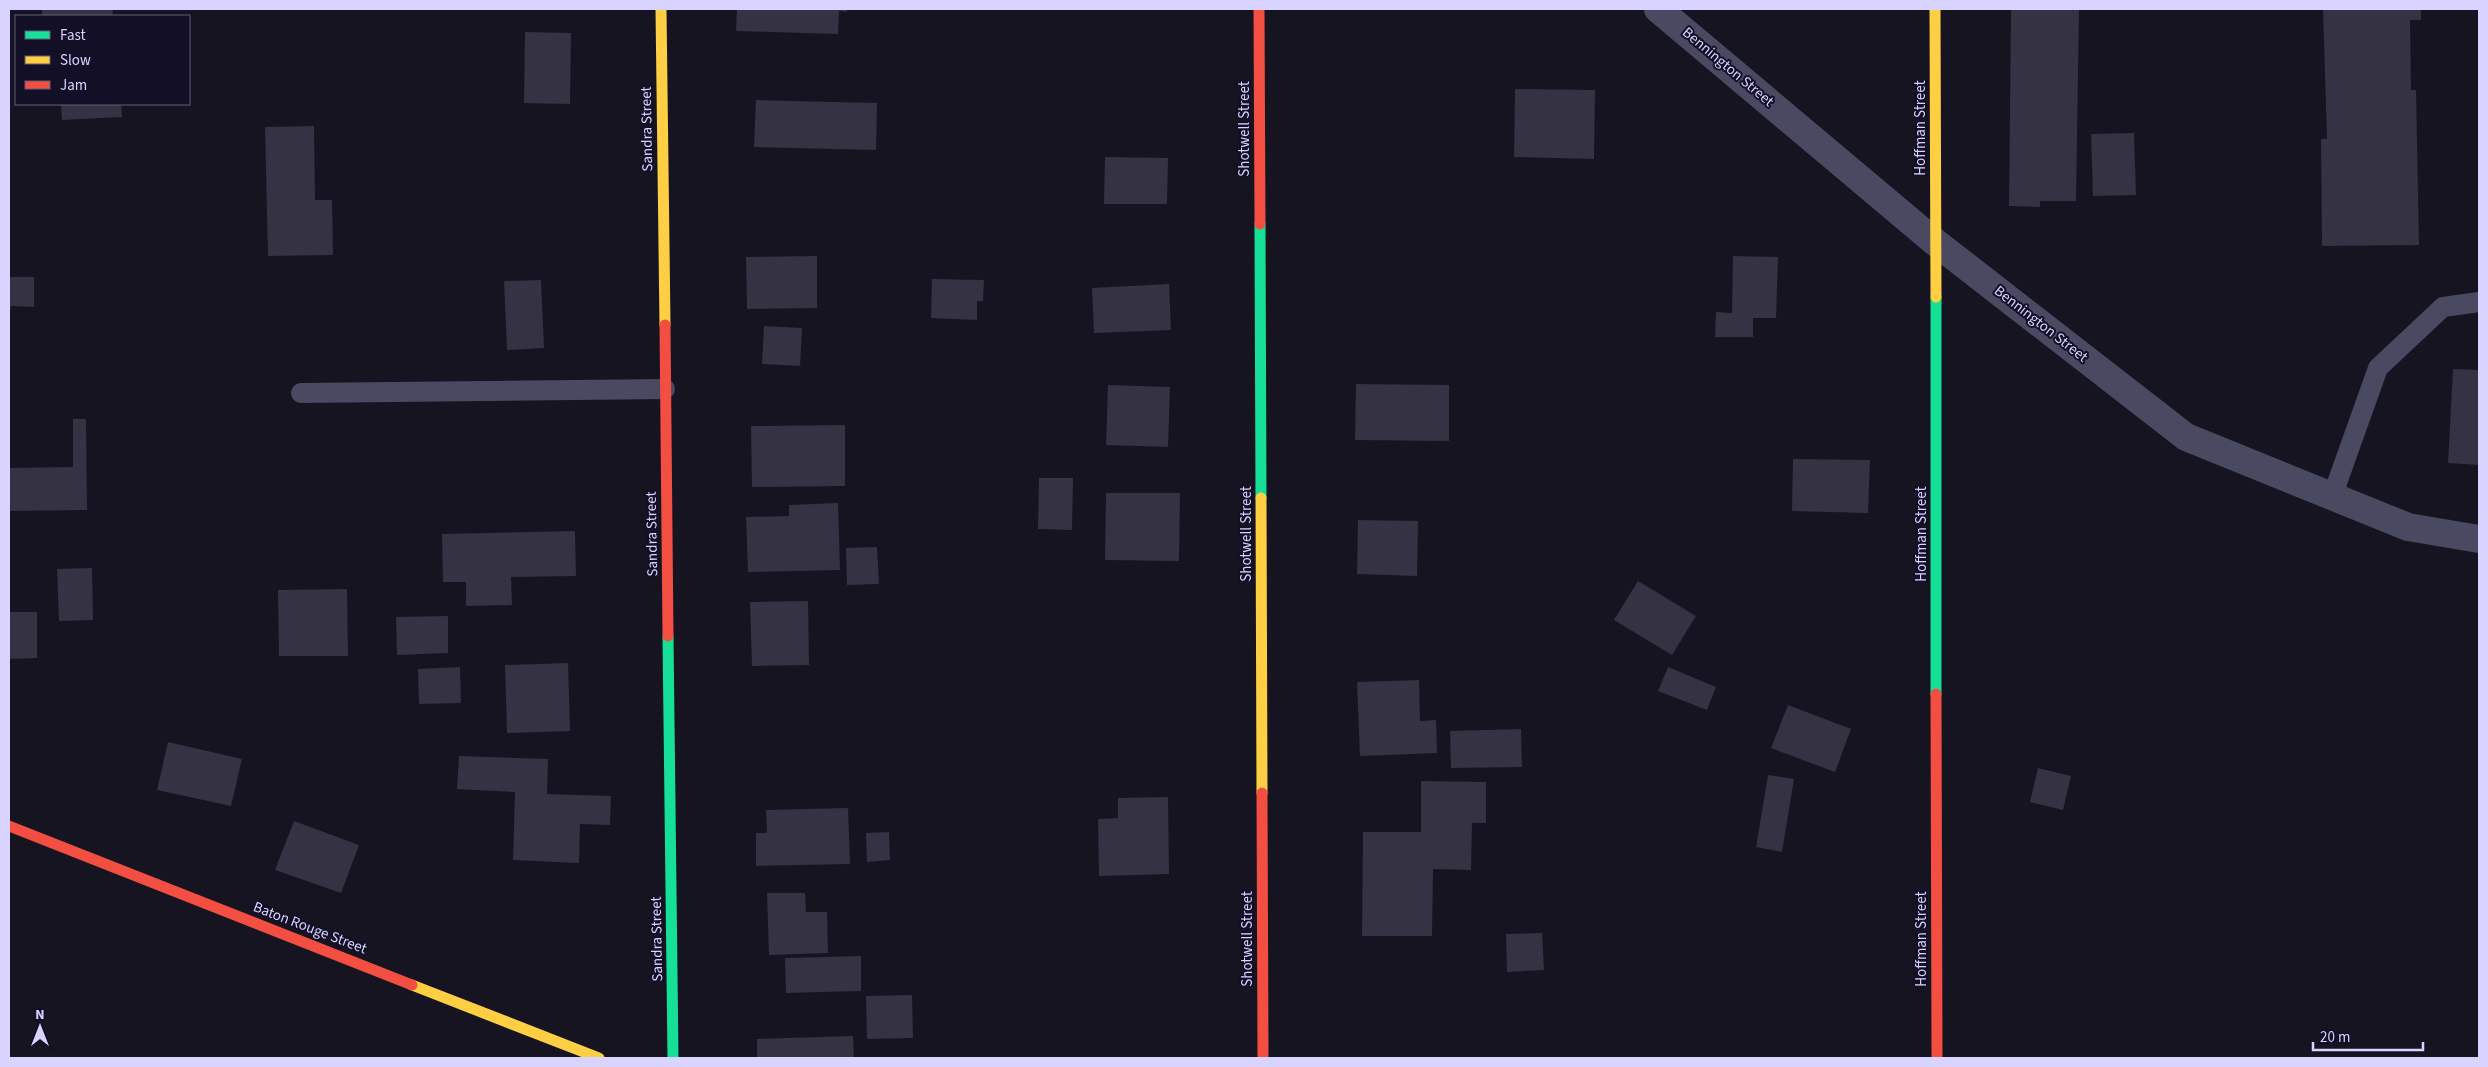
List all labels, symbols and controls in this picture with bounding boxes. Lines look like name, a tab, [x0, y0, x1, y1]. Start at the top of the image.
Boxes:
legend	[15, 15, 190, 105]
street label: Bennington Street	[1678, 22, 1778, 112]
text: Fast	[60, 25, 86, 46]
text: Slow	[60, 50, 91, 71]
text: Jam	[60, 75, 87, 96]
street label: Hoffman Street	[1910, 80, 1931, 176]
street label: Shotwell Street	[1234, 81, 1255, 177]
street label: Sandra Street	[636, 86, 658, 172]
street label: Bennington Street	[1990, 281, 2092, 367]
street label: Shotwell Street	[1236, 486, 1257, 582]
street label: Hoffman Street	[1911, 486, 1932, 582]
street label: Sandra Street	[641, 491, 663, 577]
street label: Shotwell Street	[1237, 891, 1258, 987]
street label: Hoffman Street	[1911, 891, 1932, 987]
street label: Sandra Street	[646, 896, 668, 982]
street label: Baton Rouge Street	[250, 897, 370, 959]
north arrow	[15, 1002, 65, 1052]
text: N	[35, 1005, 45, 1025]
scale bar	[2313, 1020, 2423, 1052]
text: 20 m	[2320, 1027, 2350, 1048]

